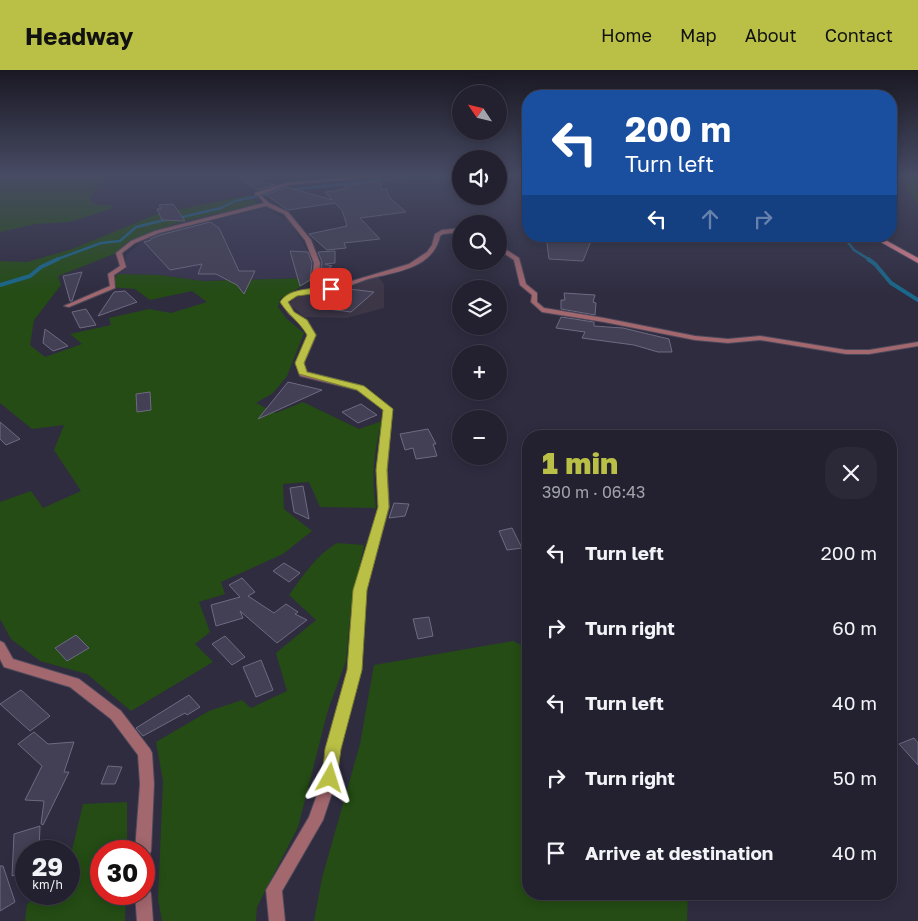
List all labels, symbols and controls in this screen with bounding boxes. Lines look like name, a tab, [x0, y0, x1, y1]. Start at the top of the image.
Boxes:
text: Headway	[25, 21, 133, 50]
text: Home	[601, 24, 652, 46]
text: Map	[680, 24, 717, 46]
text: About	[745, 24, 797, 46]
text: Contact	[825, 24, 893, 46]
north arrow	[452, 85, 508, 140]
map controls	[452, 85, 507, 465]
text: 200 m	[625, 108, 731, 150]
icon: left	[542, 110, 607, 175]
button: sound	[452, 150, 507, 205]
text: Turn left	[625, 150, 714, 177]
icon: left	[643, 205, 671, 233]
icon: ahead	[696, 205, 724, 233]
icon: right	[749, 205, 777, 233]
button: search	[452, 215, 507, 270]
pin	[310, 268, 352, 310]
icon: arrive	[317, 275, 345, 303]
button: layers	[452, 280, 507, 335]
button: +	[452, 345, 507, 400]
button: −	[452, 410, 507, 465]
text: 1 min	[542, 445, 618, 481]
button: close	[825, 447, 877, 499]
text: 390 m · 06:43	[542, 482, 645, 502]
icon: left	[542, 539, 570, 567]
text: Turn left	[585, 541, 664, 564]
text: 200 m	[821, 541, 877, 564]
icon: right	[542, 614, 570, 642]
text: Turn right	[585, 616, 675, 639]
text: 60 m	[832, 616, 877, 639]
icon: left	[542, 689, 570, 717]
text: Turn left	[585, 691, 664, 714]
text: 40 m	[832, 691, 877, 714]
position arrow	[303, 751, 355, 803]
icon: right	[542, 764, 570, 792]
text: Turn right	[585, 766, 675, 789]
text: 50 m	[833, 766, 877, 789]
icon: arrive	[542, 839, 570, 867]
speed limit sign: 30	[90, 840, 155, 905]
text: Arrive at destination	[585, 841, 773, 864]
text: 40 m	[832, 841, 877, 864]
text: 29	[32, 851, 63, 882]
text: km/h	[32, 877, 63, 892]

